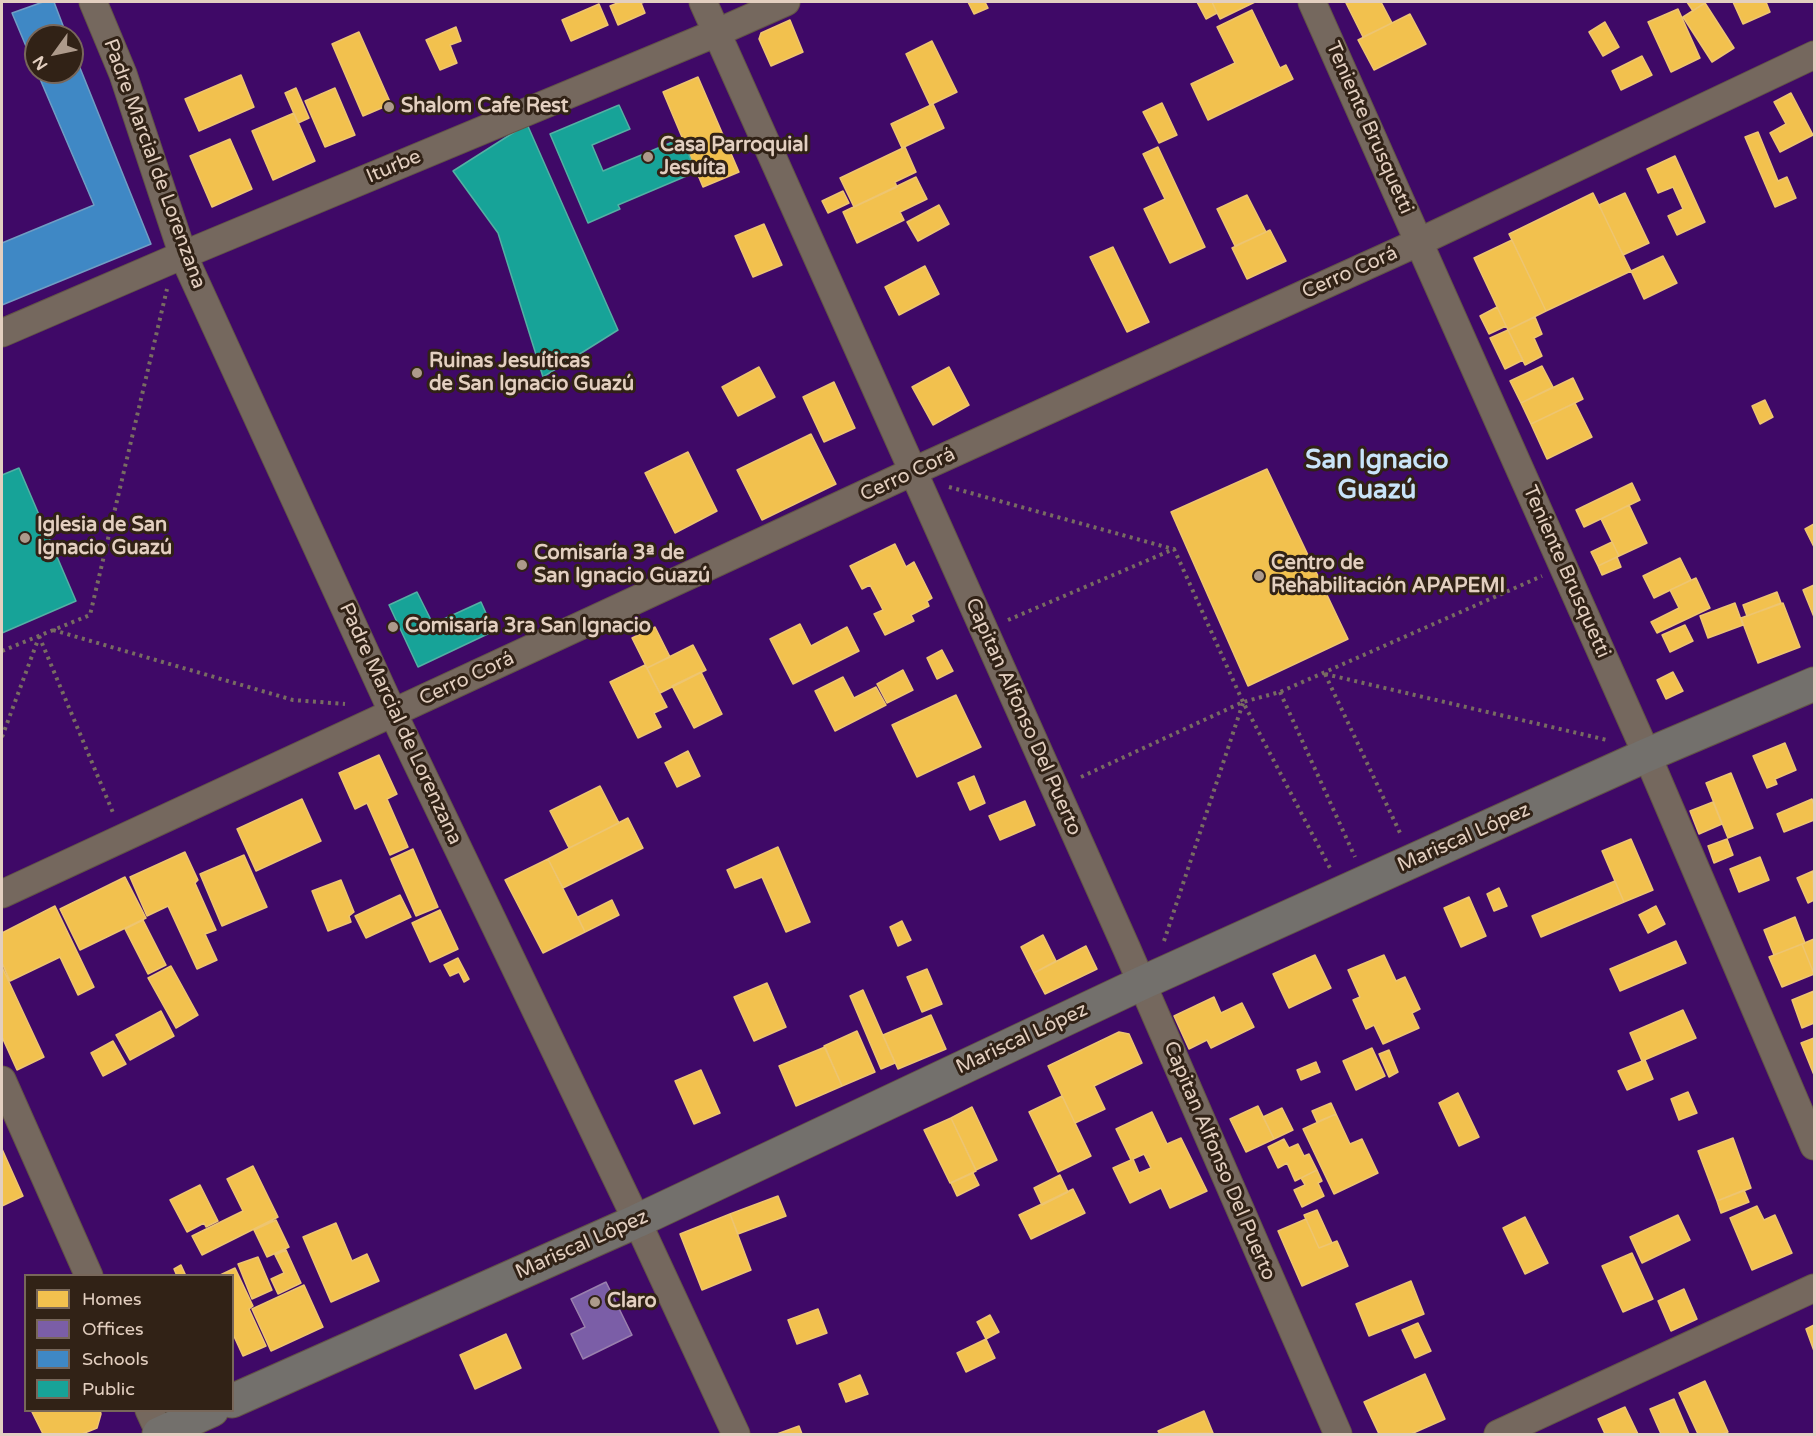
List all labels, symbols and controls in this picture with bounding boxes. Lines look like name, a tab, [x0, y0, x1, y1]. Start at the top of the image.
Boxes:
north arrow	[24, 24, 84, 84]
street label: Padre Marcial de Lorenzana	[98, 36, 210, 292]
street label: Teniente Brusquetti	[1320, 38, 1418, 218]
text: N	[29, 52, 52, 74]
place label: Shalom Cafe Rest	[401, 95, 568, 119]
marker: Shalom Cafe Rest	[382, 100, 396, 114]
place label: Casa Parroquial Jesuíta	[660, 134, 809, 181]
street label: Iturbe	[363, 145, 425, 189]
marker: Casa Parroquial Jesuíta	[641, 150, 655, 164]
street label: Cerro Corá	[1299, 241, 1401, 305]
place label: Ruinas Jesuíticas de San Ignacio Guazú	[429, 350, 634, 397]
marker: Ruinas Jesuíticas de San Ignacio Guazú	[410, 366, 424, 380]
street label: Cerro Corá	[857, 443, 959, 507]
district label: San Ignacio Guazú	[1305, 445, 1449, 506]
street label: Teniente Brusquetti	[1517, 482, 1615, 662]
place label: Iglesia de San Ignacio Guazú	[37, 514, 172, 561]
marker: Iglesia de San Ignacio Guazú	[18, 531, 32, 545]
place label: Comisaría 3ª de San Ignacio Guazú	[534, 542, 710, 589]
place label: Centro de Rehabilitación APAPEMI	[1271, 552, 1505, 599]
marker: Comisaría 3ª de San Ignacio Guazú	[515, 558, 529, 572]
marker: Centro de Rehabilitación APAPEMI	[1252, 569, 1266, 583]
street label: Capitan Alfonso Del Puerto	[960, 595, 1086, 839]
street label: Padre Marcial de Lorenzana	[333, 599, 467, 849]
place label: Comisaría 3ra San Ignacio	[405, 615, 651, 639]
marker: Comisaría 3ra San Ignacio	[386, 620, 400, 634]
street label: Cerro Corá	[416, 647, 518, 711]
street label: Mariscal López	[1394, 798, 1534, 878]
street label: Mariscal López	[952, 998, 1092, 1080]
street label: Capitan Alfonso Del Puerto	[1158, 1038, 1280, 1284]
street label: Mariscal López	[512, 1205, 652, 1285]
legend	[24, 1274, 234, 1412]
text: Homes	[82, 1288, 142, 1310]
place label: Claro	[607, 1290, 657, 1314]
marker: Claro	[588, 1295, 602, 1309]
text: Offices	[82, 1318, 144, 1340]
text: Schools	[82, 1348, 149, 1370]
text: Public	[82, 1378, 135, 1400]

